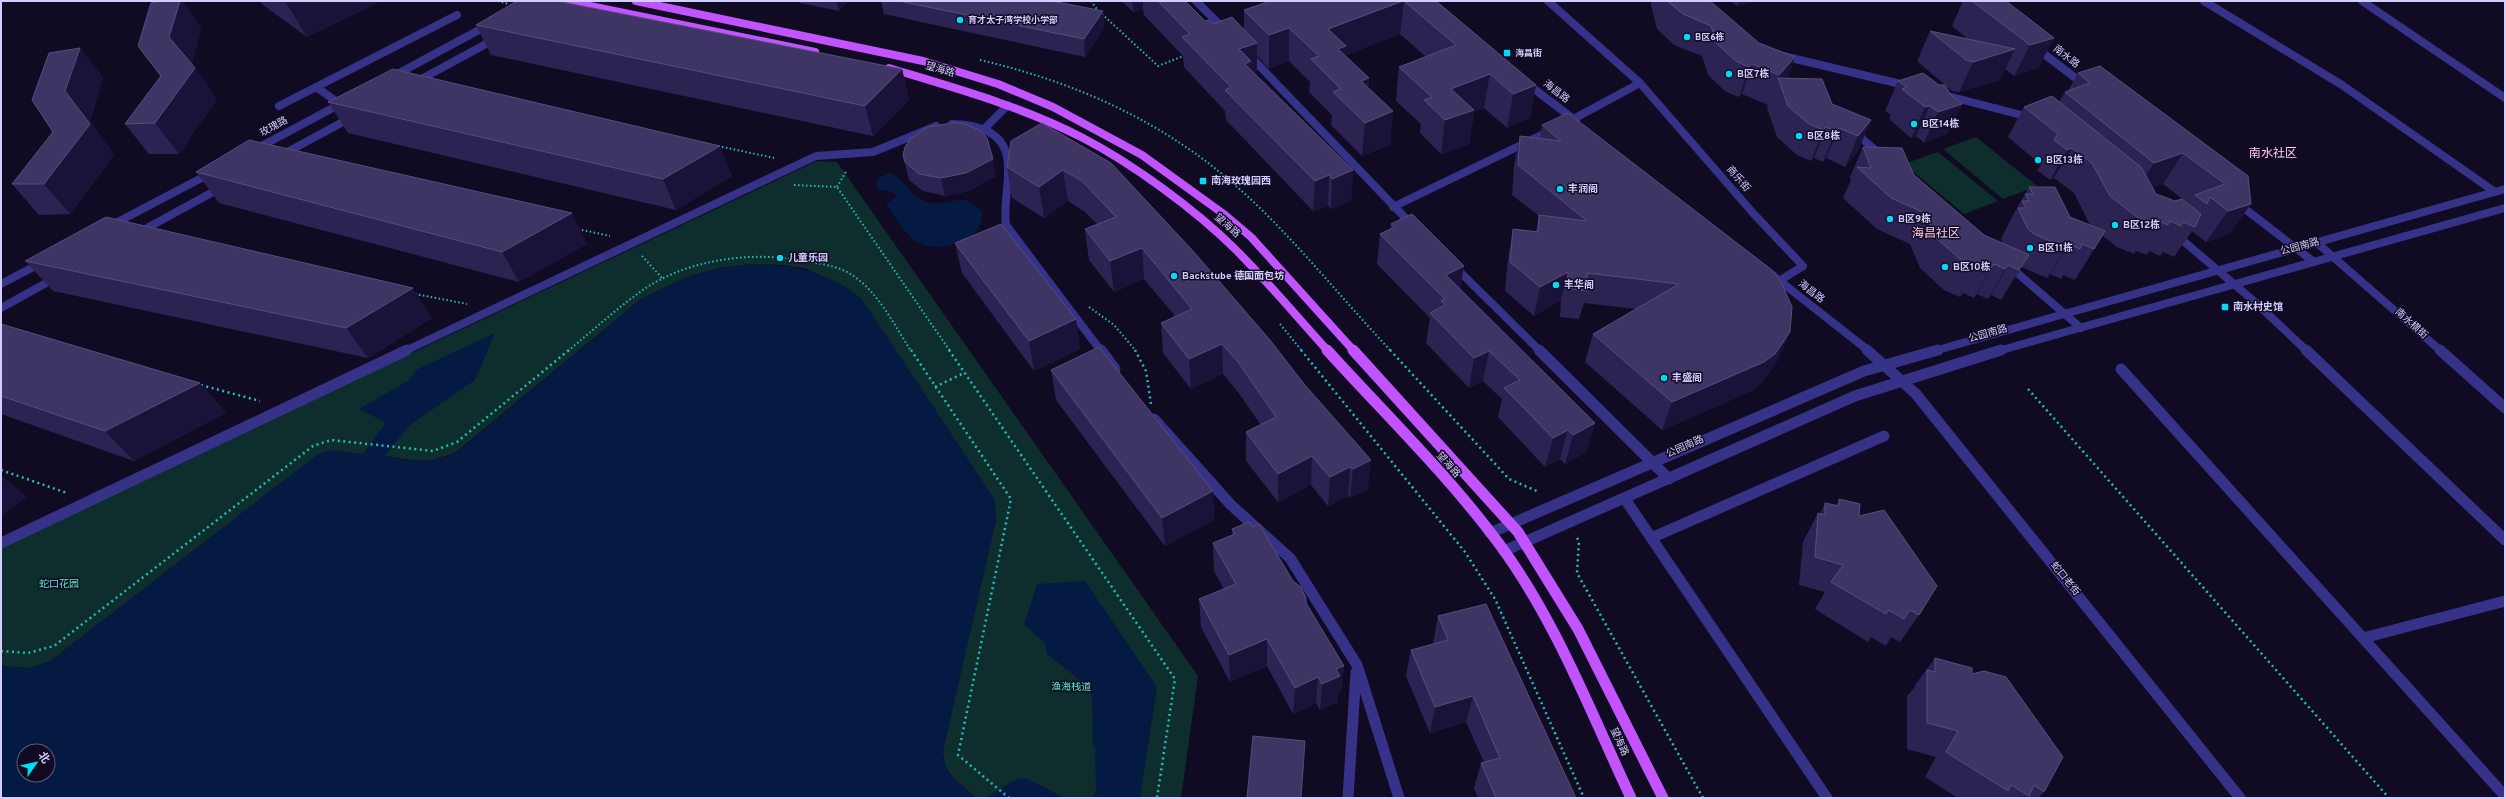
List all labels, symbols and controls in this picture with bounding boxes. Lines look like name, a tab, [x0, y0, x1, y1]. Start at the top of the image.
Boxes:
place label: 育才太子湾学校小学部	[968, 14, 1058, 26]
marker: 育才太子湾学校小学部	[955, 15, 965, 25]
place label: B区6栋	[1695, 31, 1725, 43]
marker: B区6栋	[1682, 32, 1692, 42]
street label: 南水路	[2050, 43, 2082, 71]
marker: 海昌街	[1502, 48, 1512, 58]
place label: 海昌街	[1515, 48, 1542, 59]
street label: 望海路	[924, 60, 956, 80]
place label: B区7栋	[1737, 67, 1769, 81]
marker: B区7栋	[1724, 69, 1734, 79]
street label: 海昌路	[1540, 78, 1572, 106]
street label: 玫瑰路	[258, 114, 290, 140]
place label: B区14栋	[1922, 117, 1959, 131]
marker: B区14栋	[1909, 119, 1919, 129]
place label: B区8栋	[1807, 129, 1840, 143]
marker: B区8栋	[1794, 131, 1804, 141]
district label: 南水社区	[2249, 146, 2297, 162]
place label: B区13栋	[2046, 153, 2083, 167]
marker: B区13栋	[2033, 155, 2043, 165]
street label: 商乐街	[1723, 163, 1753, 195]
place label: 南海玫瑰园西	[1211, 175, 1271, 188]
marker: 南海玫瑰园西	[1198, 176, 1208, 186]
place label: 丰润阁	[1568, 183, 1598, 196]
marker: 丰润阁	[1555, 184, 1565, 194]
street label: 望海路	[1211, 211, 1243, 241]
place label: B区9栋	[1898, 212, 1931, 226]
marker: B区9栋	[1885, 214, 1895, 224]
place label: B区12栋	[2123, 218, 2160, 232]
marker: B区12栋	[2110, 220, 2120, 230]
district label: 海昌社区	[1912, 226, 1960, 242]
street label: 公园南路	[2279, 236, 2321, 258]
place label: B区11栋	[2038, 241, 2073, 255]
marker: B区11栋	[2025, 243, 2035, 253]
place label: 儿童乐园	[788, 252, 828, 265]
marker: 儿童乐园	[775, 253, 785, 263]
place label: B区10栋	[1953, 260, 1990, 274]
marker: B区10栋	[1940, 262, 1950, 272]
place label: Backstube 德国面包坊	[1182, 269, 1284, 283]
marker: Backstube 德国面包坊	[1169, 271, 1179, 281]
place label: 丰华阁	[1564, 278, 1594, 292]
street label: 海昌路	[1795, 278, 1827, 306]
marker: 丰华阁	[1551, 280, 1561, 290]
place label: 南水村史馆	[2233, 300, 2283, 314]
marker: 南水村史馆	[2220, 302, 2230, 312]
street label: 南水横街	[2392, 306, 2430, 342]
street label: 公园南路	[1967, 322, 2009, 346]
place label: 丰盛阁	[1672, 371, 1702, 385]
marker: 丰盛阁	[1659, 373, 1669, 383]
street label: 公园南路	[1664, 433, 1706, 461]
street label: 望海路	[1433, 450, 1463, 480]
street label: 蛇口老街	[2047, 559, 2083, 599]
park label: 蛇口花园	[39, 578, 79, 591]
park label: 渔海栈道	[1051, 681, 1091, 694]
street label: 望海路	[1607, 726, 1631, 758]
north arrow	[16, 743, 56, 783]
text: 北	[35, 749, 52, 766]

